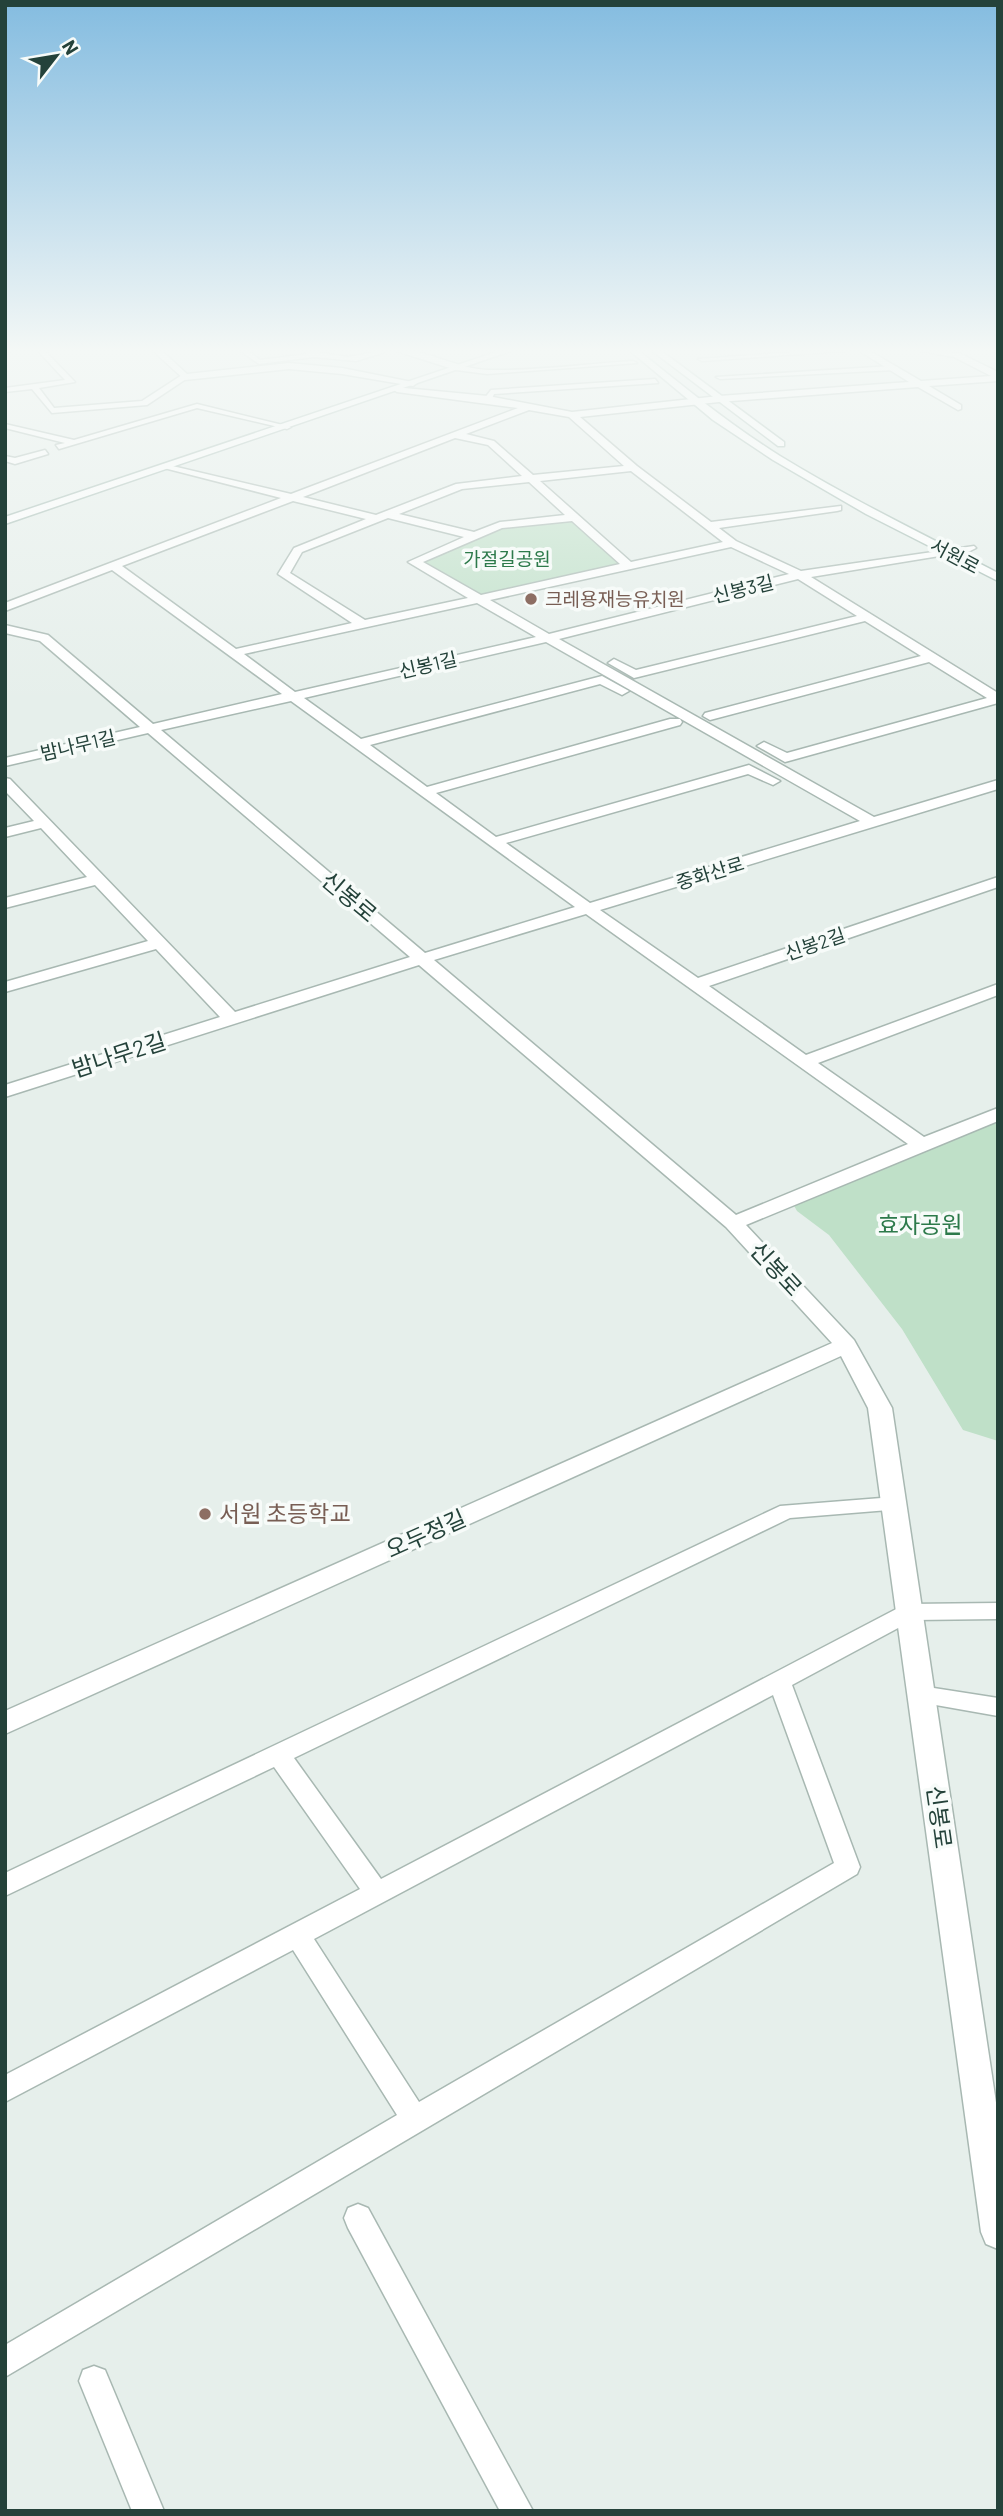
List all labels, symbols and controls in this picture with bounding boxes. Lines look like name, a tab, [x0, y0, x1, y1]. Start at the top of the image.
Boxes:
north arrow	[21, 21, 91, 91]
text: N	[58, 36, 84, 58]
street label: 서원로	[927, 533, 984, 578]
park label: 가절길공원	[463, 547, 551, 570]
street label: 신봉3길	[710, 570, 776, 607]
place label: 크레용재능유치원	[545, 587, 685, 610]
marker: 크레용재능유치원	[523, 591, 539, 607]
street label: 신봉1길	[397, 647, 459, 682]
street label: 밤나무1길	[38, 725, 118, 764]
street label: 중화산로	[673, 851, 747, 894]
street label: 신봉로	[316, 865, 383, 927]
street label: 신봉2길	[781, 922, 848, 965]
street label: 밤나무2길	[68, 1026, 169, 1082]
park label: 효자공원	[878, 1210, 962, 1238]
street label: 신봉로	[745, 1236, 809, 1301]
place label: 서원 초등학교	[219, 1499, 351, 1527]
street label: 오두정길	[381, 1503, 470, 1563]
marker: 서원 초등학교	[197, 1506, 213, 1522]
street label: 신봉로	[922, 1783, 958, 1850]

